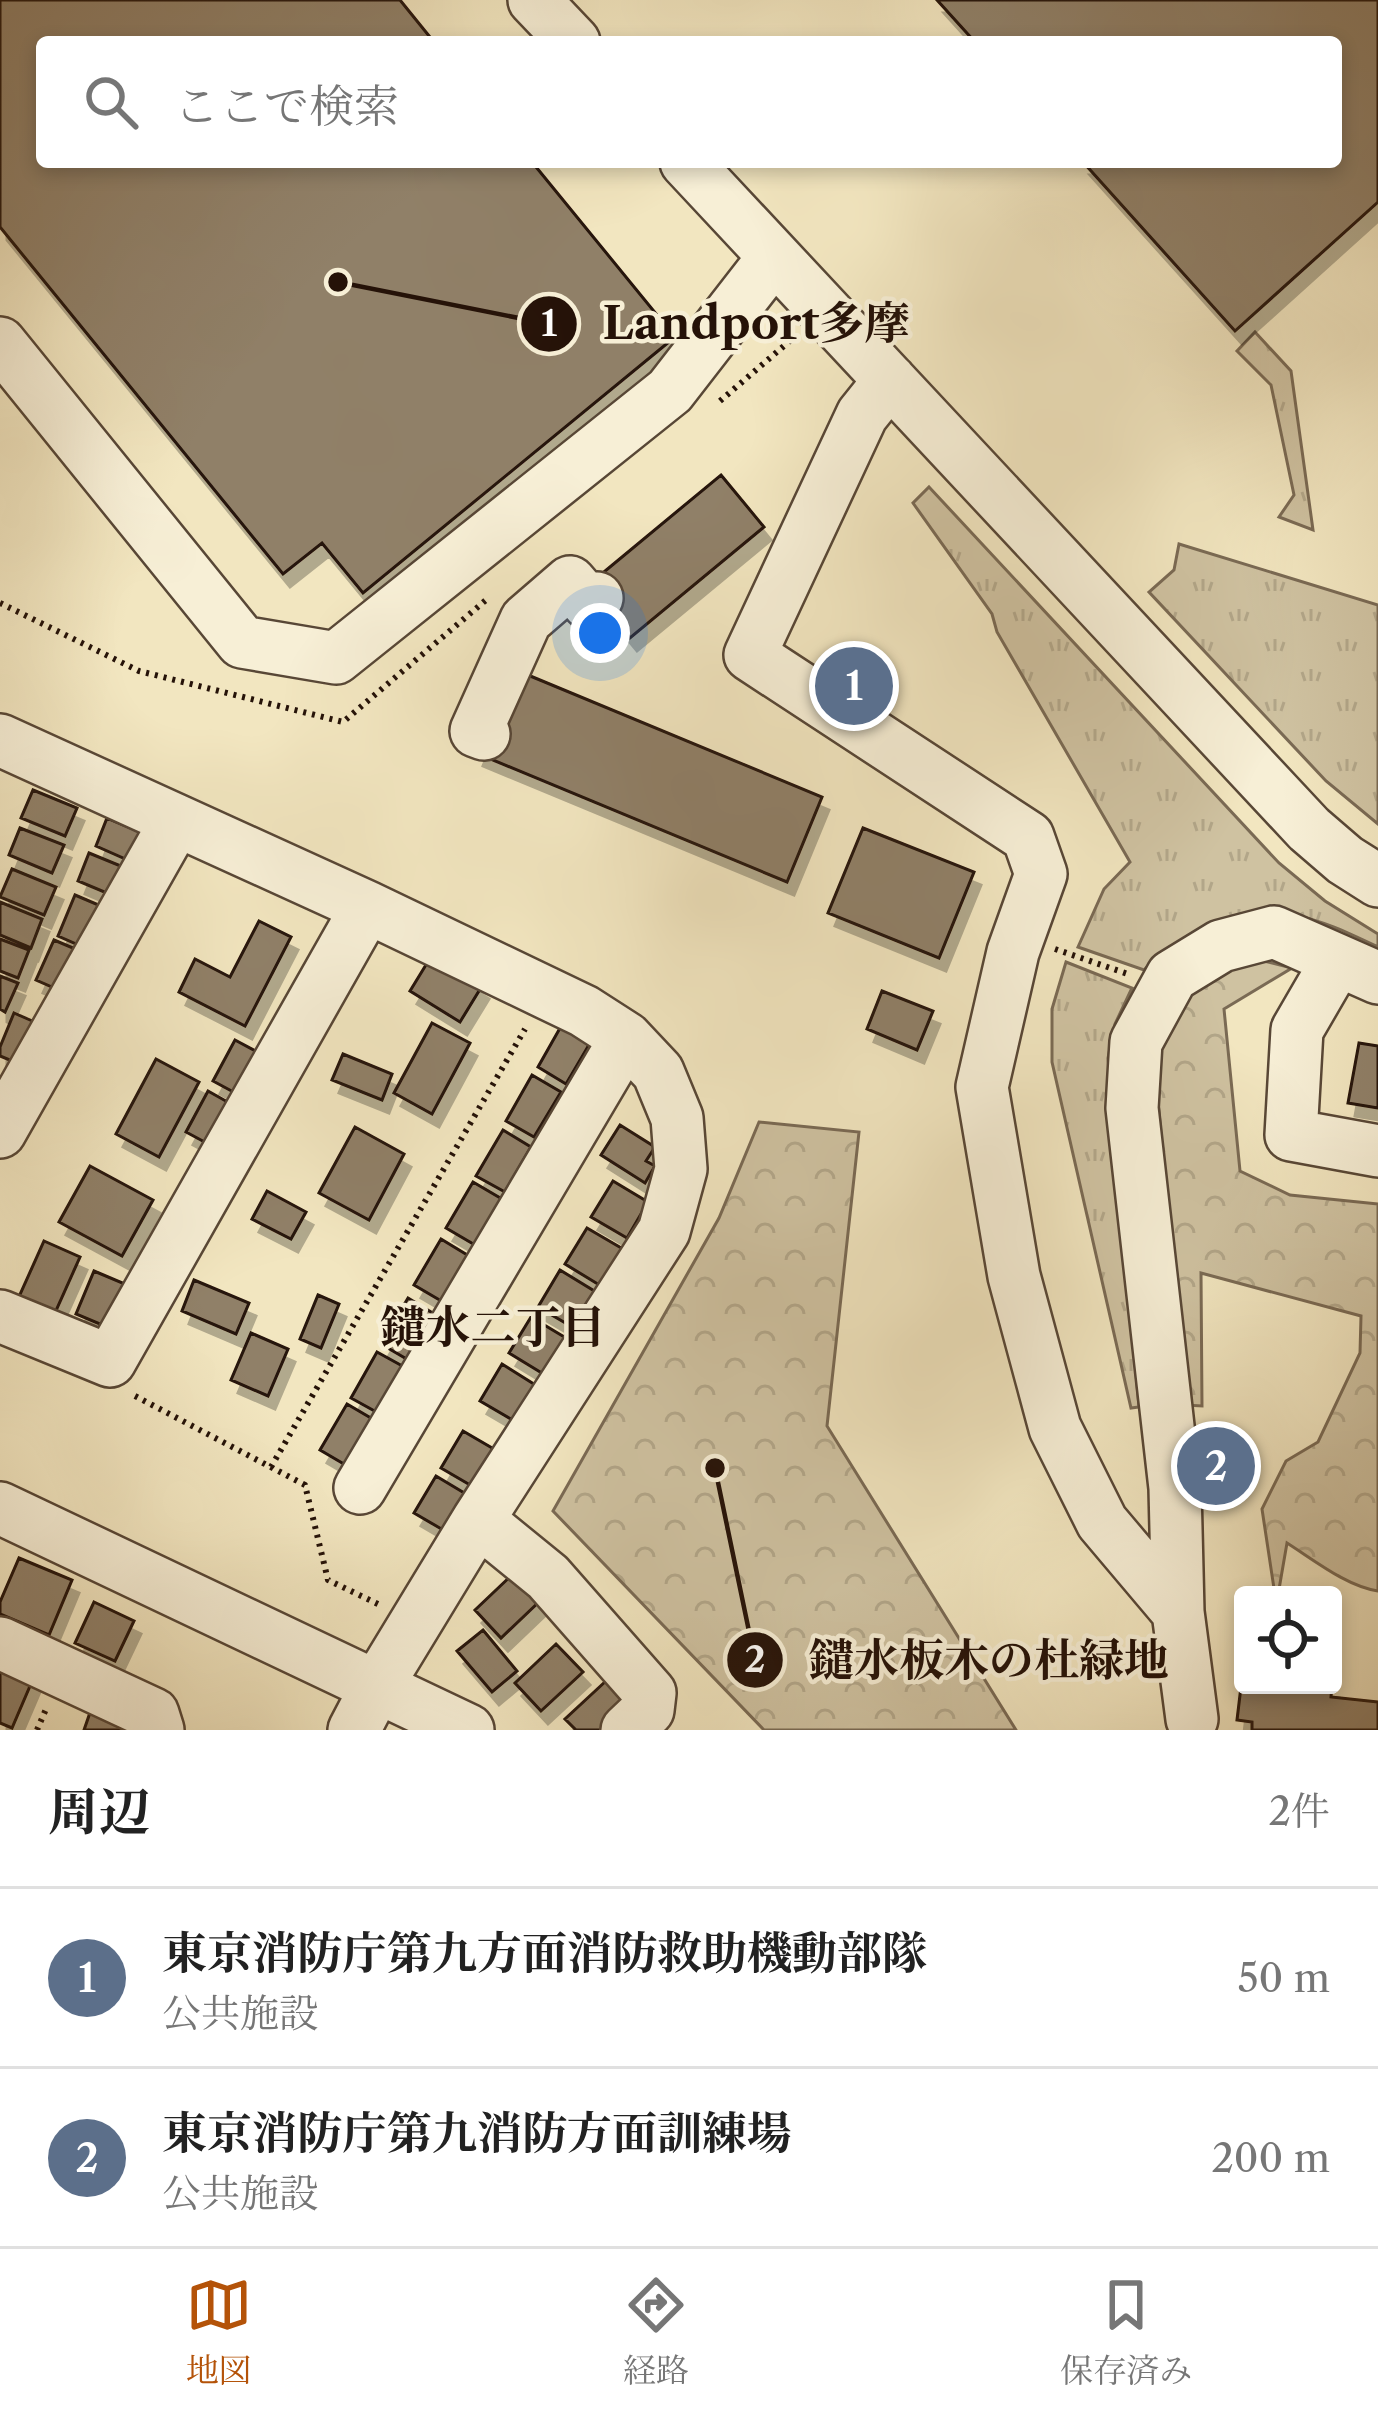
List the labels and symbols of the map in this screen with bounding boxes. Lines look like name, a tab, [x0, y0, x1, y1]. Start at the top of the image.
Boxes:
callout: Landport多摩	[519, 283, 933, 364]
text: Landport多摩	[603, 295, 909, 351]
text: 1	[541, 301, 557, 345]
your location	[570, 603, 630, 663]
pin: 1	[815, 641, 893, 731]
district label: 鑓水二丁目	[380, 1299, 606, 1355]
pin: 2	[1177, 1421, 1255, 1511]
callout: 鑓水板木の杜緑地	[725, 1619, 1193, 1700]
text: 鑓水板木の杜緑地	[809, 1632, 1169, 1688]
text: 2	[744, 1637, 766, 1681]

